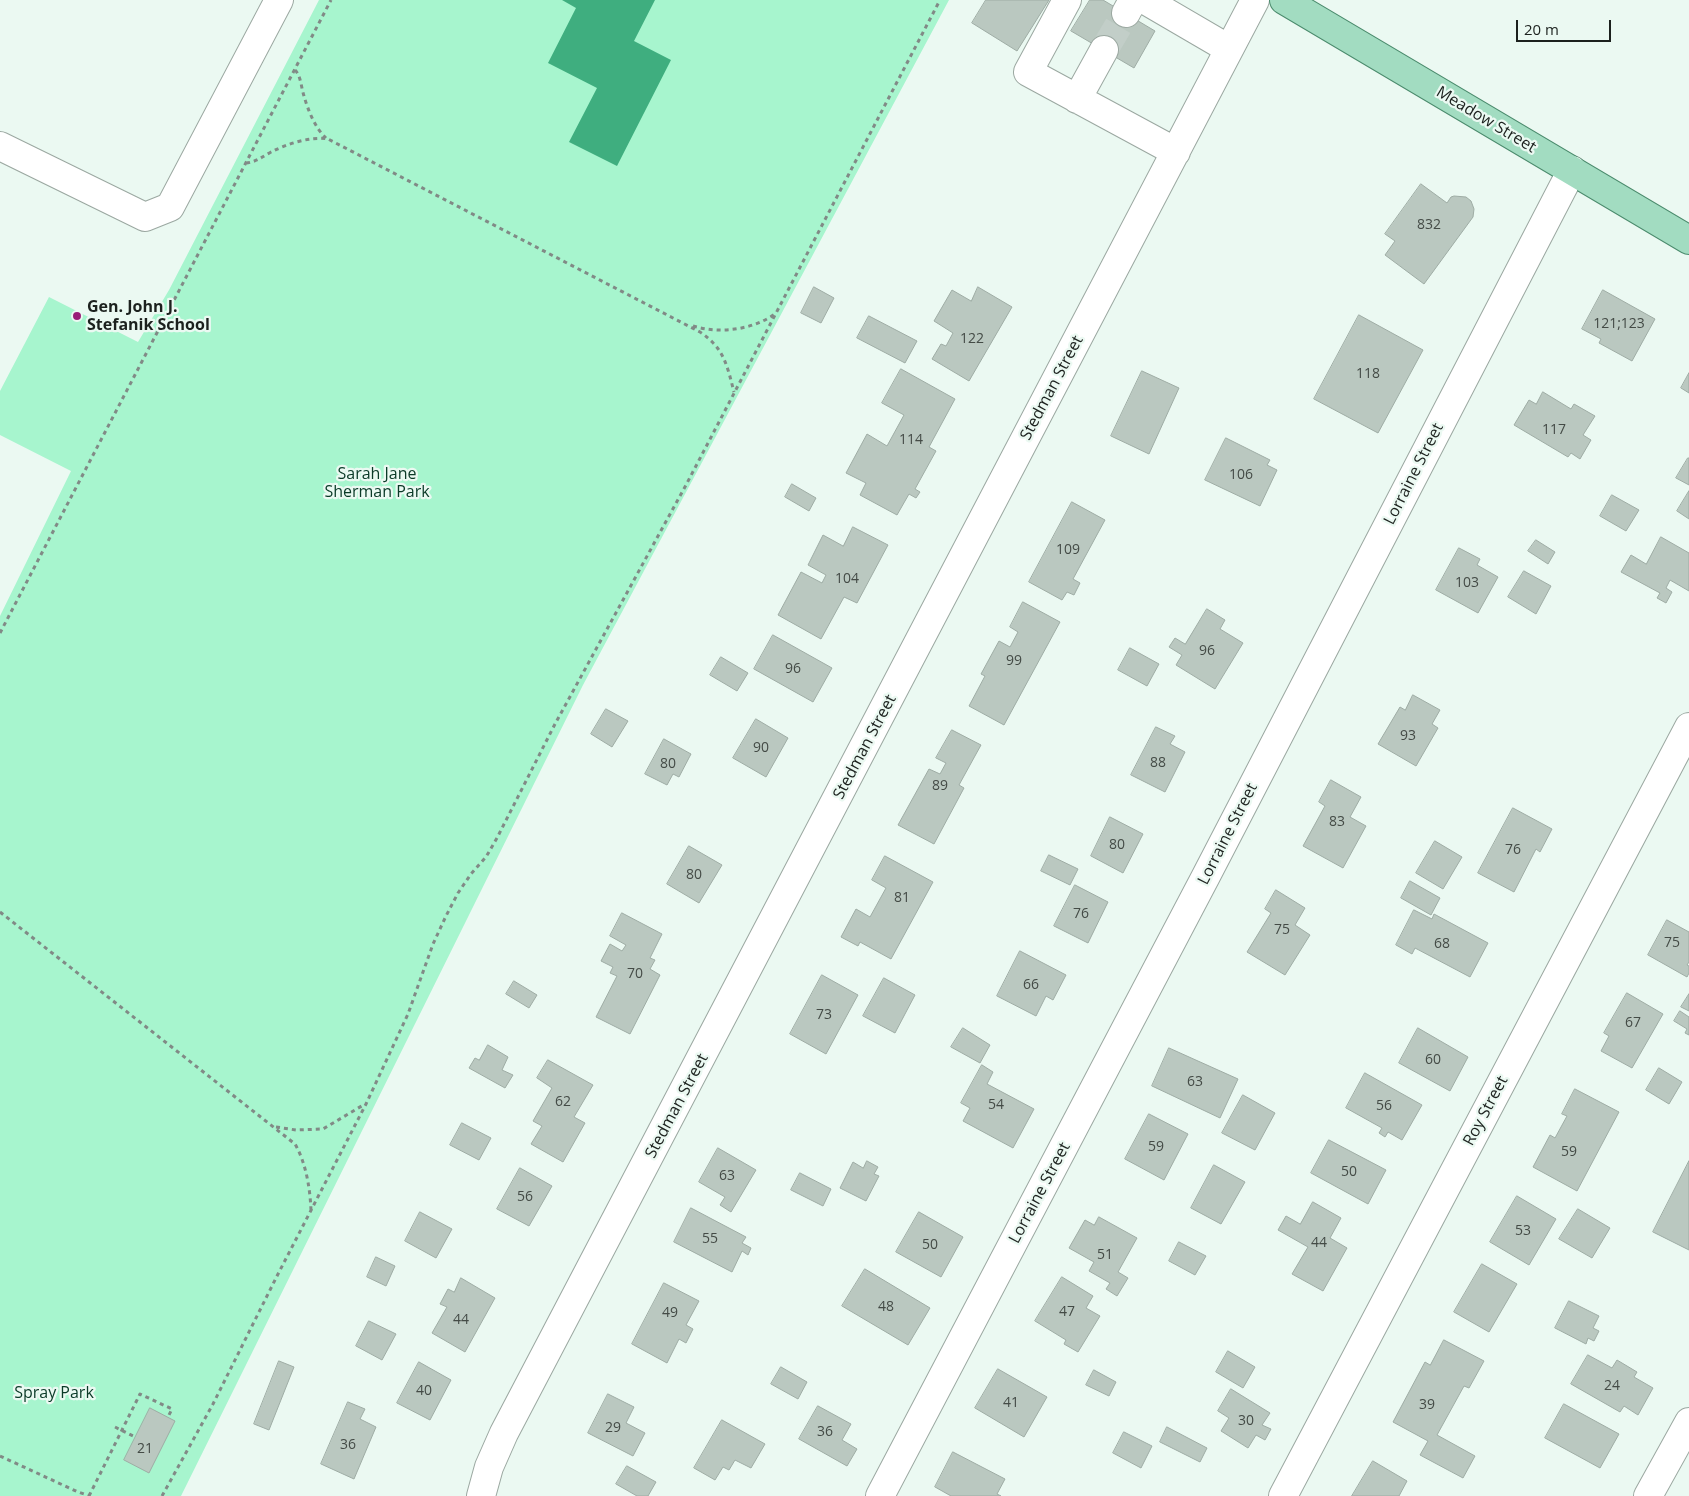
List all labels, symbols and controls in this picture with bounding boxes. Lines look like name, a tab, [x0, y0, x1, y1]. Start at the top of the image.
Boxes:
scale bar	[1519, 10, 1614, 42]
text: 20 m	[1524, 19, 1559, 39]
street label: Meadow Street	[1433, 83, 1539, 157]
house number: 832	[1417, 217, 1441, 233]
place label: Gen. John J. Stefanik School	[87, 297, 210, 335]
marker: Gen. John J. Stefanik School	[71, 310, 83, 322]
house number: 121;123	[1593, 316, 1645, 332]
house number: 122	[960, 331, 984, 347]
street label: Stedman Street	[1016, 332, 1088, 444]
house number: 118	[1356, 366, 1380, 382]
street label: Lorraine Street	[1380, 420, 1448, 528]
house number: 117	[1542, 422, 1566, 438]
house number: 114	[899, 432, 923, 448]
park label: Sarah Jane Sherman Park	[324, 464, 430, 502]
house number: 106	[1229, 467, 1253, 483]
house number: 109	[1056, 542, 1080, 558]
house number: 104	[835, 571, 859, 587]
house number: 103	[1455, 575, 1479, 591]
house number: 96	[1199, 643, 1215, 659]
house number: 99	[1006, 653, 1022, 669]
house number: 96	[785, 661, 801, 677]
street label: Stedman Street	[829, 691, 901, 803]
house number: 93	[1400, 728, 1416, 744]
house number: 90	[753, 740, 769, 756]
house number: 88	[1150, 755, 1166, 771]
house number: 80	[660, 756, 676, 772]
house number: 89	[932, 778, 948, 794]
street label: Lorraine Street	[1194, 780, 1262, 888]
house number: 83	[1329, 814, 1345, 830]
house number: 80	[1109, 837, 1125, 853]
house number: 76	[1505, 842, 1521, 858]
house number: 80	[686, 867, 702, 883]
house number: 81	[894, 890, 910, 906]
house number: 76	[1073, 906, 1089, 922]
house number: 75	[1274, 922, 1290, 938]
house number: 75	[1664, 935, 1680, 951]
house number: 68	[1434, 936, 1450, 952]
house number: 70	[627, 966, 643, 982]
house number: 66	[1023, 977, 1039, 993]
house number: 73	[816, 1007, 832, 1023]
house number: 67	[1625, 1015, 1641, 1031]
street label: Stedman Street	[641, 1050, 713, 1162]
house number: 60	[1425, 1052, 1441, 1068]
street label: Roy Street	[1460, 1073, 1512, 1149]
house number: 63	[1187, 1074, 1203, 1090]
house number: 62	[555, 1094, 571, 1110]
house number: 54	[988, 1097, 1004, 1113]
house number: 56	[1376, 1098, 1392, 1114]
street label: Lorraine Street	[1005, 1139, 1075, 1247]
house number: 59	[1148, 1139, 1164, 1155]
house number: 59	[1561, 1144, 1577, 1160]
house number: 50	[1341, 1164, 1357, 1180]
house number: 63	[719, 1168, 735, 1184]
house number: 56	[517, 1189, 533, 1205]
house number: 53	[1515, 1223, 1531, 1239]
house number: 55	[702, 1231, 718, 1247]
house number: 44	[1311, 1235, 1327, 1251]
house number: 50	[922, 1237, 938, 1253]
house number: 51	[1097, 1247, 1113, 1263]
house number: 48	[878, 1299, 894, 1315]
house number: 47	[1059, 1304, 1075, 1320]
house number: 49	[662, 1305, 678, 1321]
house number: 44	[453, 1312, 469, 1328]
house number: 24	[1604, 1378, 1620, 1394]
park label: Spray Park	[14, 1383, 94, 1403]
house number: 40	[416, 1383, 432, 1399]
house number: 41	[1003, 1395, 1019, 1411]
house number: 39	[1419, 1397, 1435, 1413]
house number: 30	[1238, 1413, 1254, 1429]
house number: 29	[605, 1420, 621, 1436]
house number: 36	[817, 1424, 833, 1440]
house number: 36	[340, 1437, 356, 1453]
house number: 21	[137, 1441, 153, 1457]

